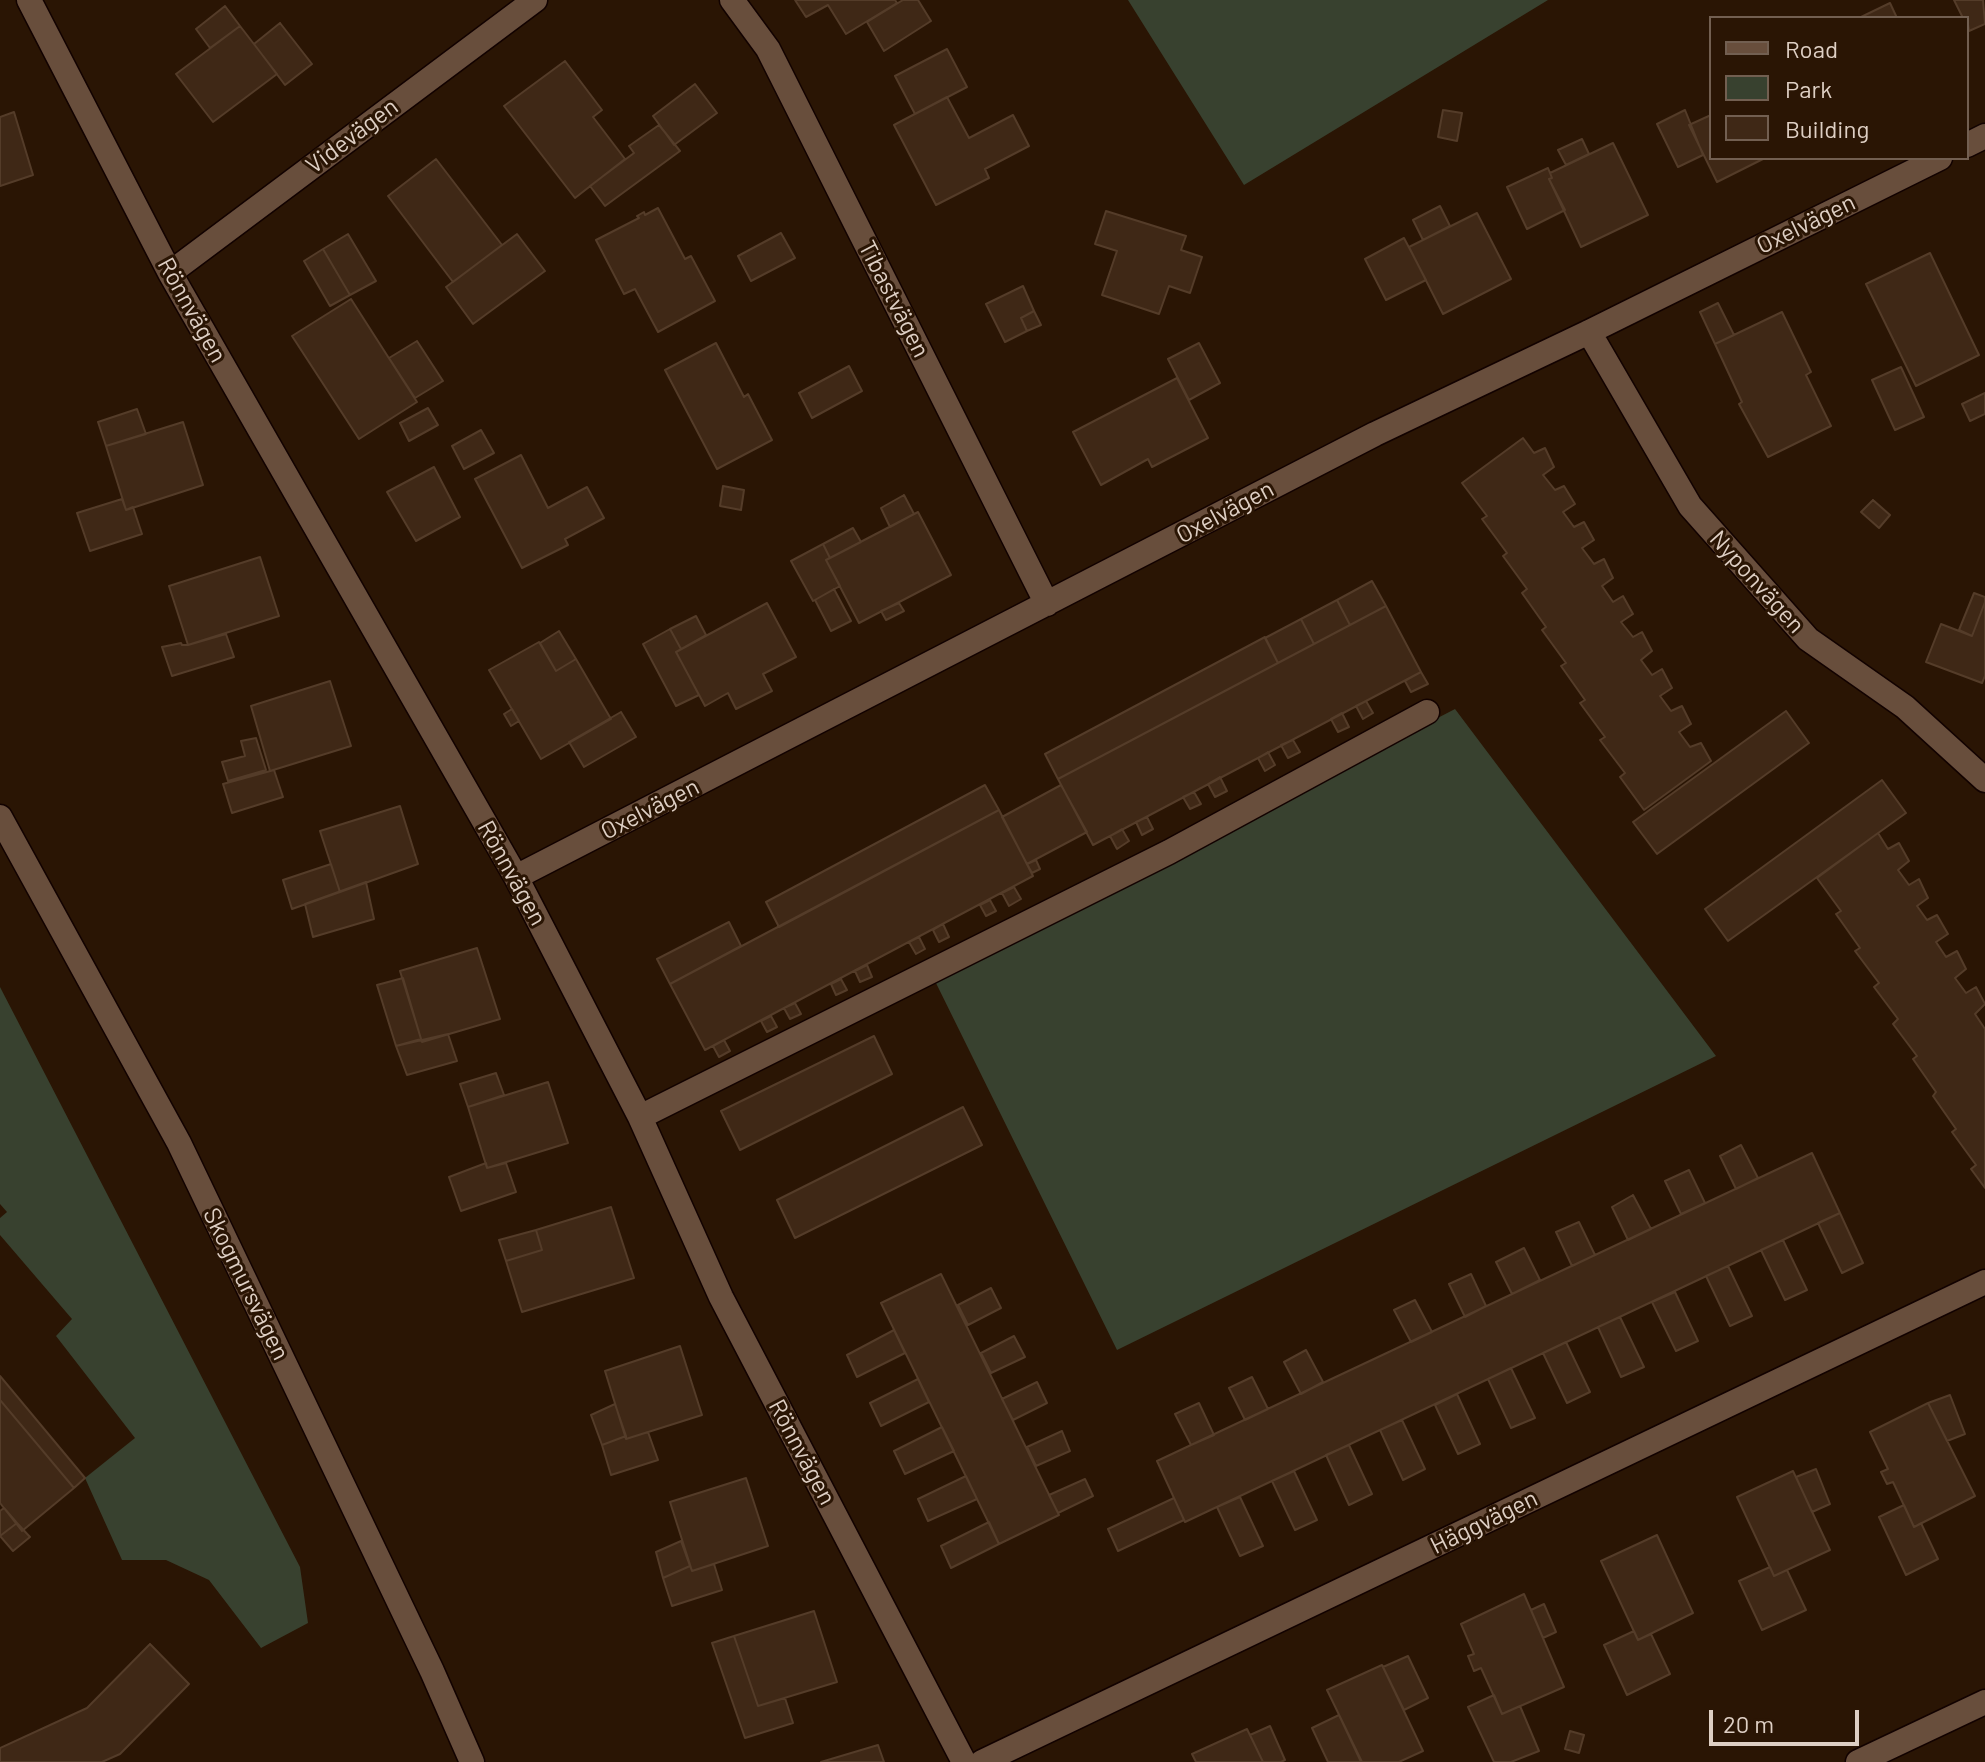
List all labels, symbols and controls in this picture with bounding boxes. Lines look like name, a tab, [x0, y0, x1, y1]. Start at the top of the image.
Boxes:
legend	[1709, 16, 1969, 160]
text: Road	[1785, 34, 1838, 63]
text: Park	[1785, 74, 1832, 103]
street label: Videvägen	[300, 92, 404, 180]
text: Building	[1785, 114, 1869, 143]
street label: Oxelvägen	[1752, 188, 1860, 260]
street label: Tibastvägen	[852, 236, 936, 362]
street label: Rönnvägen	[152, 253, 232, 367]
street label: Oxelvägen	[1171, 474, 1279, 550]
street label: Nyponvägen	[1703, 525, 1811, 639]
street label: Oxelvägen	[596, 772, 704, 846]
street label: Rönnvägen	[472, 816, 552, 930]
street label: Skogmursvägen	[197, 1203, 295, 1365]
street label: Rönnvägen	[762, 1394, 842, 1510]
street label: Häggvägen	[1426, 1484, 1542, 1560]
scale bar	[1713, 1694, 1863, 1744]
text: 20 m	[1723, 1709, 1774, 1738]

